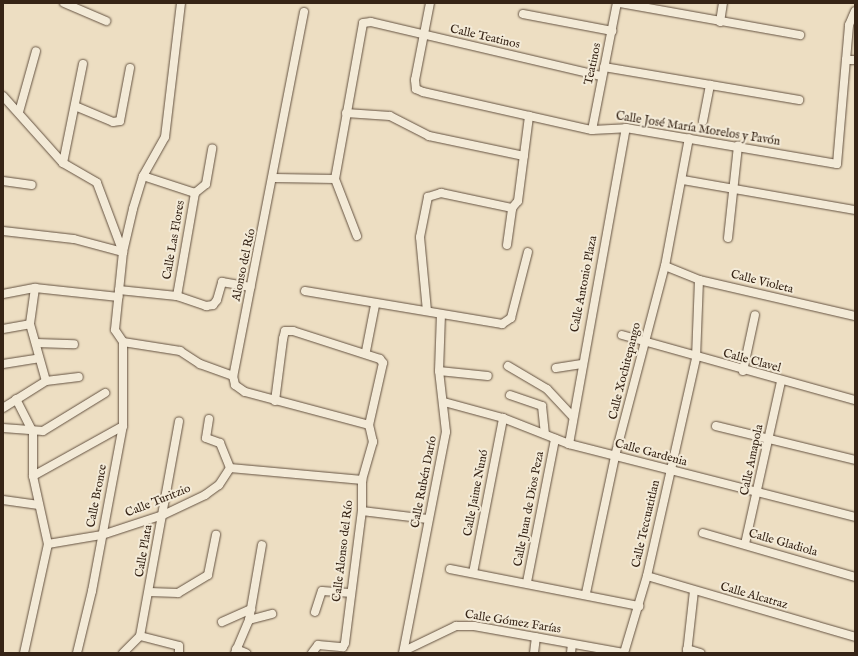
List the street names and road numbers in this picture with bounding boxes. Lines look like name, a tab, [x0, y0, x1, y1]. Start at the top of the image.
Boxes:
street label: Calle Teatinos	[449, 22, 521, 52]
street label: Teatinos	[582, 42, 604, 86]
street label: Calle José María Morelos y Pavón	[615, 109, 781, 149]
street label: Calle Las Flores	[160, 199, 188, 281]
street label: Alonso del Río	[229, 227, 259, 303]
street label: Calle Antonio Plaza	[568, 234, 600, 334]
street label: Calle Violeta	[729, 267, 795, 297]
street label: Calle Xochitepango	[606, 321, 644, 421]
street label: Calle Clavel	[721, 346, 783, 376]
street label: Calle Amapola	[737, 423, 767, 497]
street label: Calle Rubén Darío	[408, 435, 440, 529]
street label: Calle Gardenia	[613, 436, 689, 470]
street label: Calle Jaime Nunó	[461, 448, 491, 538]
street label: Calle Juan de Dios Peza	[511, 450, 547, 568]
street label: Calle Bronce	[84, 463, 110, 529]
street label: Calle Teccuatitlan	[629, 479, 663, 569]
street label: Calle Turitzio	[123, 481, 193, 521]
street label: Calle Alonso del Río	[330, 499, 356, 603]
street label: Calle Plata	[132, 524, 156, 578]
street label: Calle Gladiola	[747, 526, 819, 560]
street label: Calle Alcatraz	[719, 580, 789, 612]
street label: Calle Gómez Farías	[464, 607, 562, 637]

